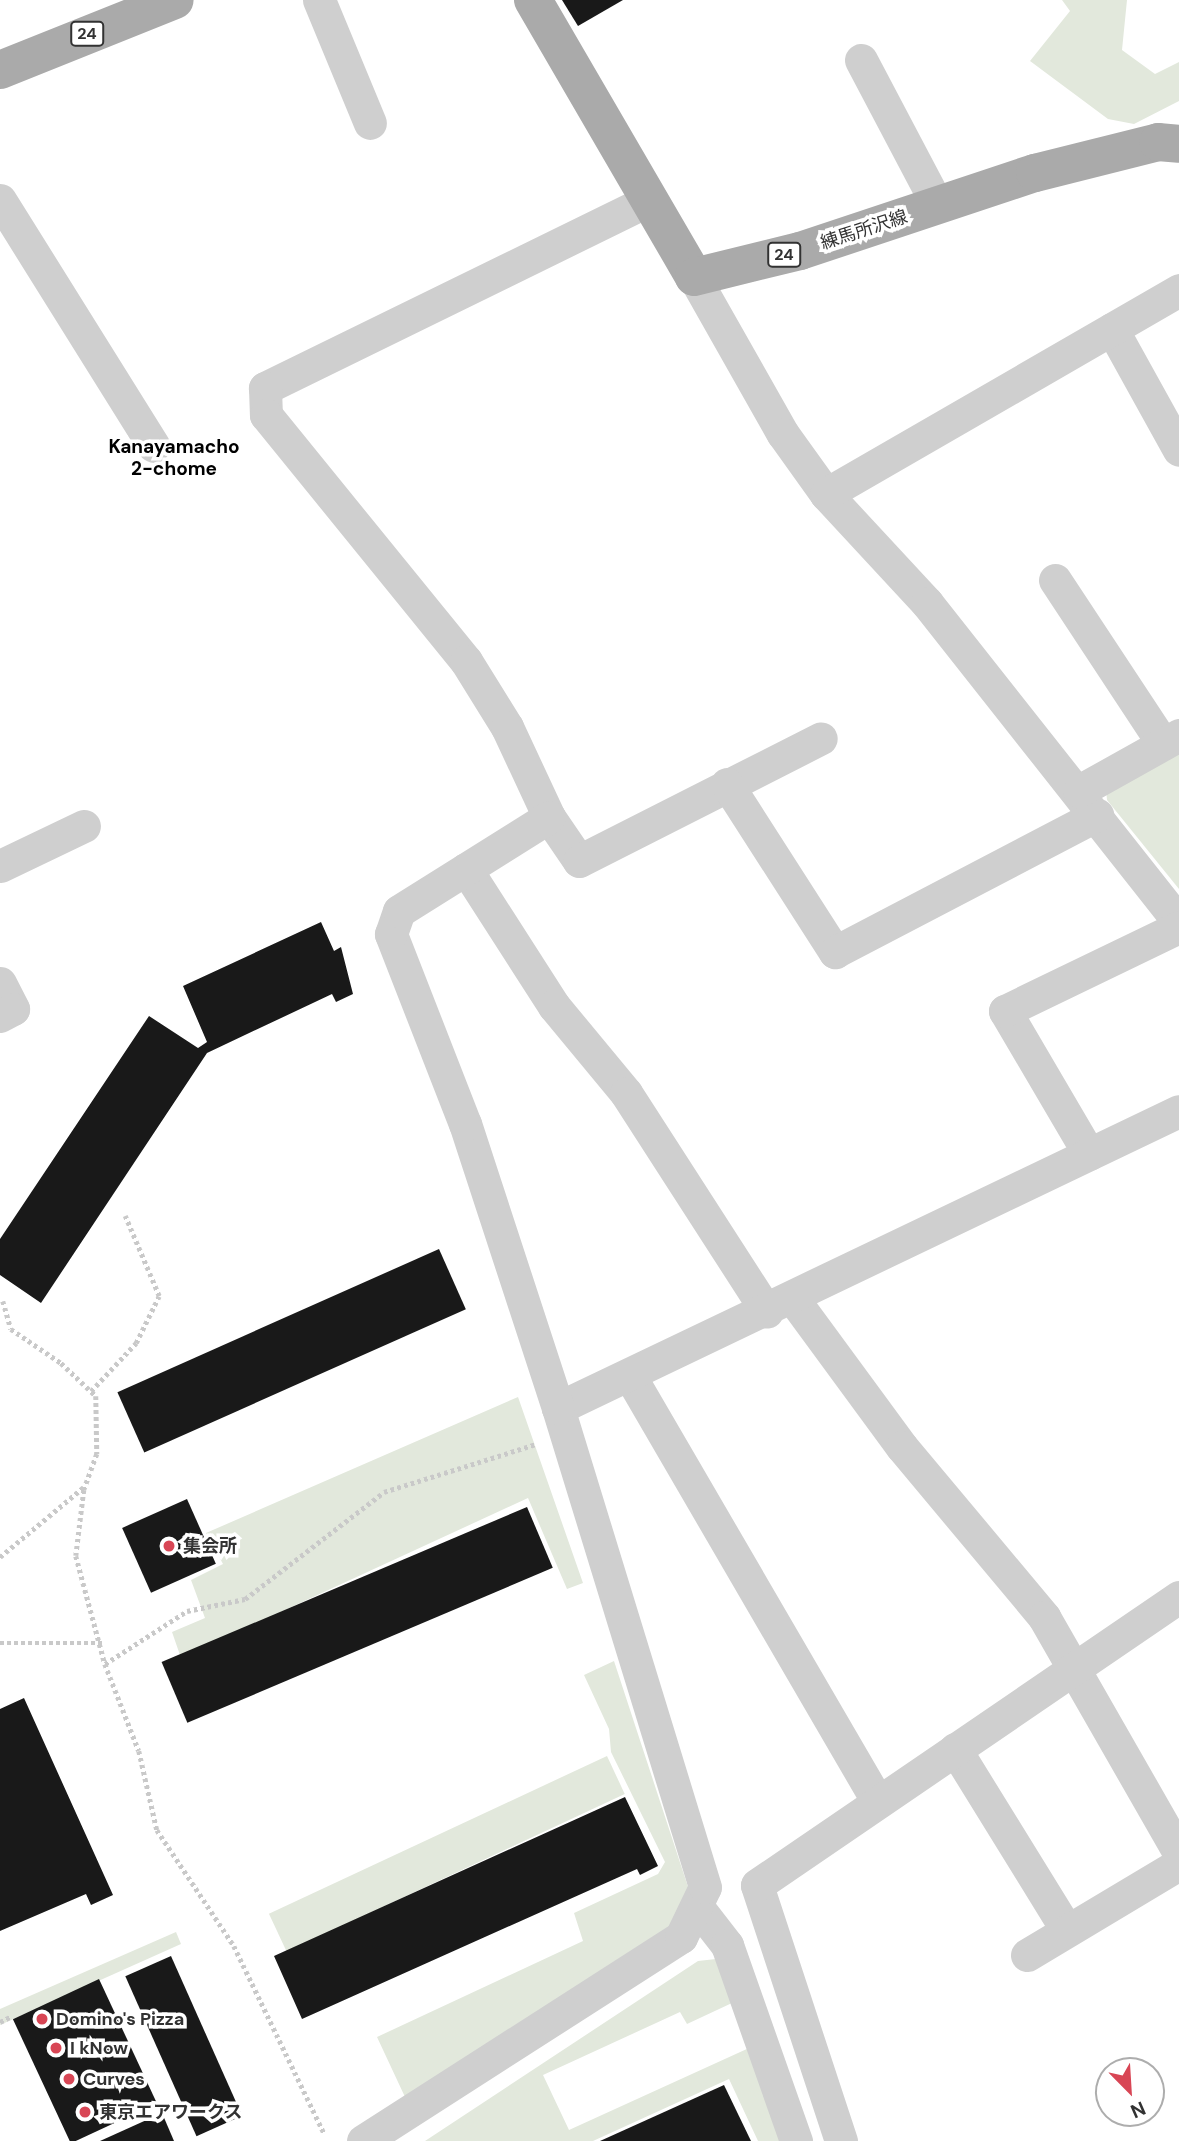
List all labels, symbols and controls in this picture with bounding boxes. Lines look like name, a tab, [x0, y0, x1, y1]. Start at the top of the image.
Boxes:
road number: 24	[70, 22, 104, 46]
street label: 練馬所沢線	[818, 206, 910, 254]
road number: 24	[766, 243, 802, 268]
district label: Kanayamacho 2-chome	[108, 436, 240, 480]
place label: 集会所	[183, 1535, 237, 1557]
marker: 集会所	[161, 1538, 177, 1554]
place label: Domino's Pizza	[56, 2008, 184, 2030]
marker: Domino's Pizza	[34, 2011, 50, 2027]
place label: I kNow	[70, 2037, 128, 2059]
marker: I kNow	[48, 2040, 64, 2056]
north arrow	[1095, 2057, 1165, 2127]
place label: Curves	[83, 2068, 145, 2090]
marker: Curves	[61, 2071, 77, 2087]
text: N	[1127, 2096, 1149, 2124]
place label: 東京エアワークス	[99, 2101, 243, 2123]
marker: 東京エアワークス	[77, 2104, 93, 2120]

